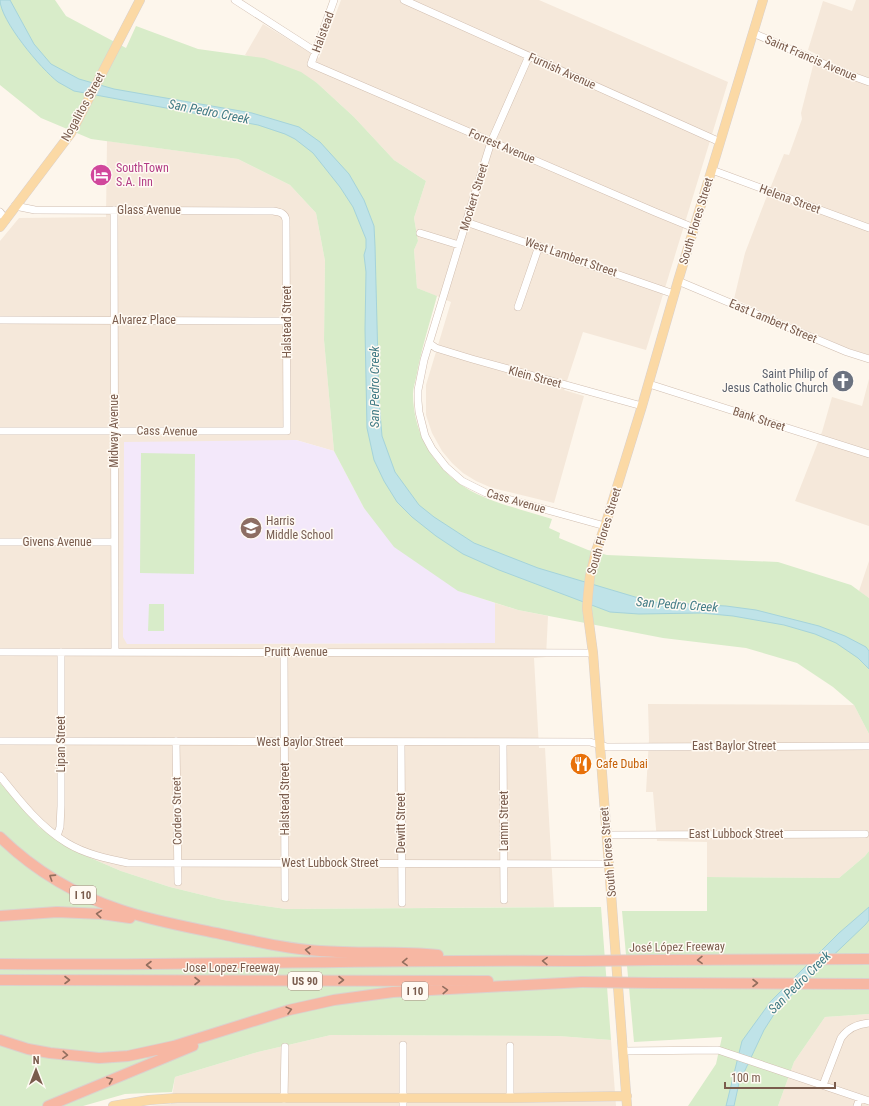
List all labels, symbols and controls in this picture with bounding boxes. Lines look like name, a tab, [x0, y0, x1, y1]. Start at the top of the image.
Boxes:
street label: Halstead	[309, 10, 337, 54]
street label: Saint Francis Avenue	[763, 32, 859, 84]
street label: Furnish Avenue	[526, 50, 598, 92]
street label: Nogalitos Street	[58, 70, 108, 144]
water label: San Pedro Creek	[167, 96, 251, 127]
street label: Forrest Avenue	[467, 126, 538, 166]
place label: SouthTown S.A. Inn	[116, 161, 169, 189]
street label: Mockert Street	[457, 161, 491, 232]
hotel icon: SouthTown S.A. Inn	[88, 162, 114, 188]
street label: South Flores Street	[676, 175, 716, 266]
street label: Helena Street	[758, 181, 823, 217]
street label: Glass Avenue	[117, 203, 181, 217]
street label: West Lambert Street	[523, 235, 619, 280]
street label: Halstead Street	[280, 285, 294, 359]
street label: East Lambert Street	[727, 296, 819, 346]
street label: Alvarez Place	[112, 313, 176, 327]
water label: San Pedro Creek	[367, 346, 382, 428]
street label: Klein Street	[507, 363, 563, 391]
place label: Saint Philip of Jesus Catholic Church	[722, 367, 828, 395]
church icon: Saint Philip of Jesus Catholic Church	[830, 368, 856, 394]
street label: Midway Avenue	[107, 394, 121, 468]
street label: Bank Street	[731, 404, 787, 434]
street label: Cass Avenue	[136, 423, 198, 439]
street label: South Flores Street	[584, 485, 624, 576]
street label: Cass Avenue	[485, 486, 548, 516]
place label: Harris Middle School	[266, 514, 333, 542]
school or university icon: Harris Middle School	[238, 515, 264, 541]
street label: Givens Avenue	[22, 535, 92, 549]
water label: San Pedro Creek	[635, 594, 719, 615]
street label: Pruitt Avenue	[264, 645, 328, 659]
street label: Lipan Street	[54, 715, 68, 772]
street label: West Baylor Street	[257, 735, 344, 749]
street label: East Baylor Street	[692, 739, 776, 753]
restaurant icon: Cafe Dubai	[568, 751, 594, 777]
place label: Cafe Dubai	[596, 757, 648, 771]
street label: Halstead Street	[278, 762, 292, 836]
street label: Cordero Street	[169, 776, 185, 845]
street label: Lamm Street	[497, 790, 511, 851]
street label: Dewitt Street	[394, 792, 408, 854]
street label: South Flores Street	[597, 806, 619, 898]
street label: East Lubbock Street	[689, 827, 784, 841]
street label: West Lubbock Street	[281, 856, 379, 870]
one-way arrow	[49, 875, 56, 882]
road number: I 10	[70, 886, 96, 904]
one-way arrow	[96, 910, 102, 919]
street label: José López Freeway	[629, 939, 725, 955]
one-way arrow	[305, 945, 311, 954]
water label: San Pedro Creek	[765, 948, 834, 1017]
one-way arrow	[697, 955, 703, 964]
one-way arrow	[402, 957, 408, 966]
one-way arrow	[542, 957, 548, 965]
one-way arrow	[146, 961, 152, 969]
street label: Jose Lopez Freeway	[183, 961, 279, 975]
road number: US 90	[288, 972, 322, 990]
one-way arrow	[64, 976, 70, 984]
one-way arrow	[338, 976, 344, 984]
one-way arrow	[194, 977, 200, 985]
one-way arrow	[752, 979, 758, 987]
road number: I 10	[402, 982, 428, 1000]
one-way arrow	[442, 985, 448, 994]
one-way arrow	[285, 1006, 292, 1015]
north arrow	[16, 1050, 56, 1090]
one-way arrow	[62, 1050, 68, 1059]
text: N	[33, 1054, 40, 1067]
scale bar	[725, 1064, 835, 1090]
text: 100 m	[731, 1071, 761, 1085]
one-way arrow	[107, 1076, 114, 1084]

